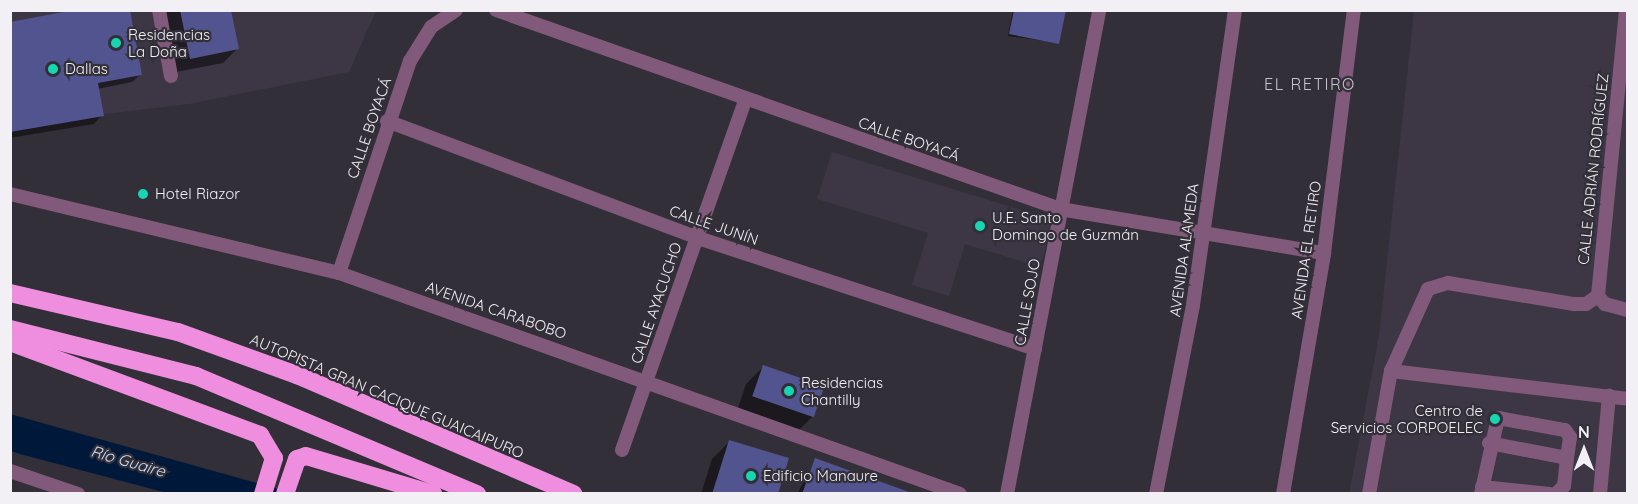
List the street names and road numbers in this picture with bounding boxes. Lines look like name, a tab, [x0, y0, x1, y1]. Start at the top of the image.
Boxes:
street label: CALLE ADRIÁN RODRÍGUEZ	[1574, 72, 1612, 266]
street label: CALLE BOYACÁ	[343, 75, 395, 181]
street label: CALLE BOYACÁ	[856, 113, 962, 165]
street label: AVENIDA EL RETIRO	[1287, 180, 1325, 320]
street label: AVENIDA ALAMEDA	[1166, 182, 1202, 318]
street label: CALLE JUNÍN	[667, 201, 761, 249]
street label: CALLE AYACUCHO	[627, 240, 685, 366]
street label: CALLE SOJO	[1011, 257, 1043, 347]
street label: AVENIDA CARABOBO	[423, 277, 569, 343]
street label: AUTOPISTA GRAN CACIQUE GUAICAIPURO	[247, 330, 527, 462]

